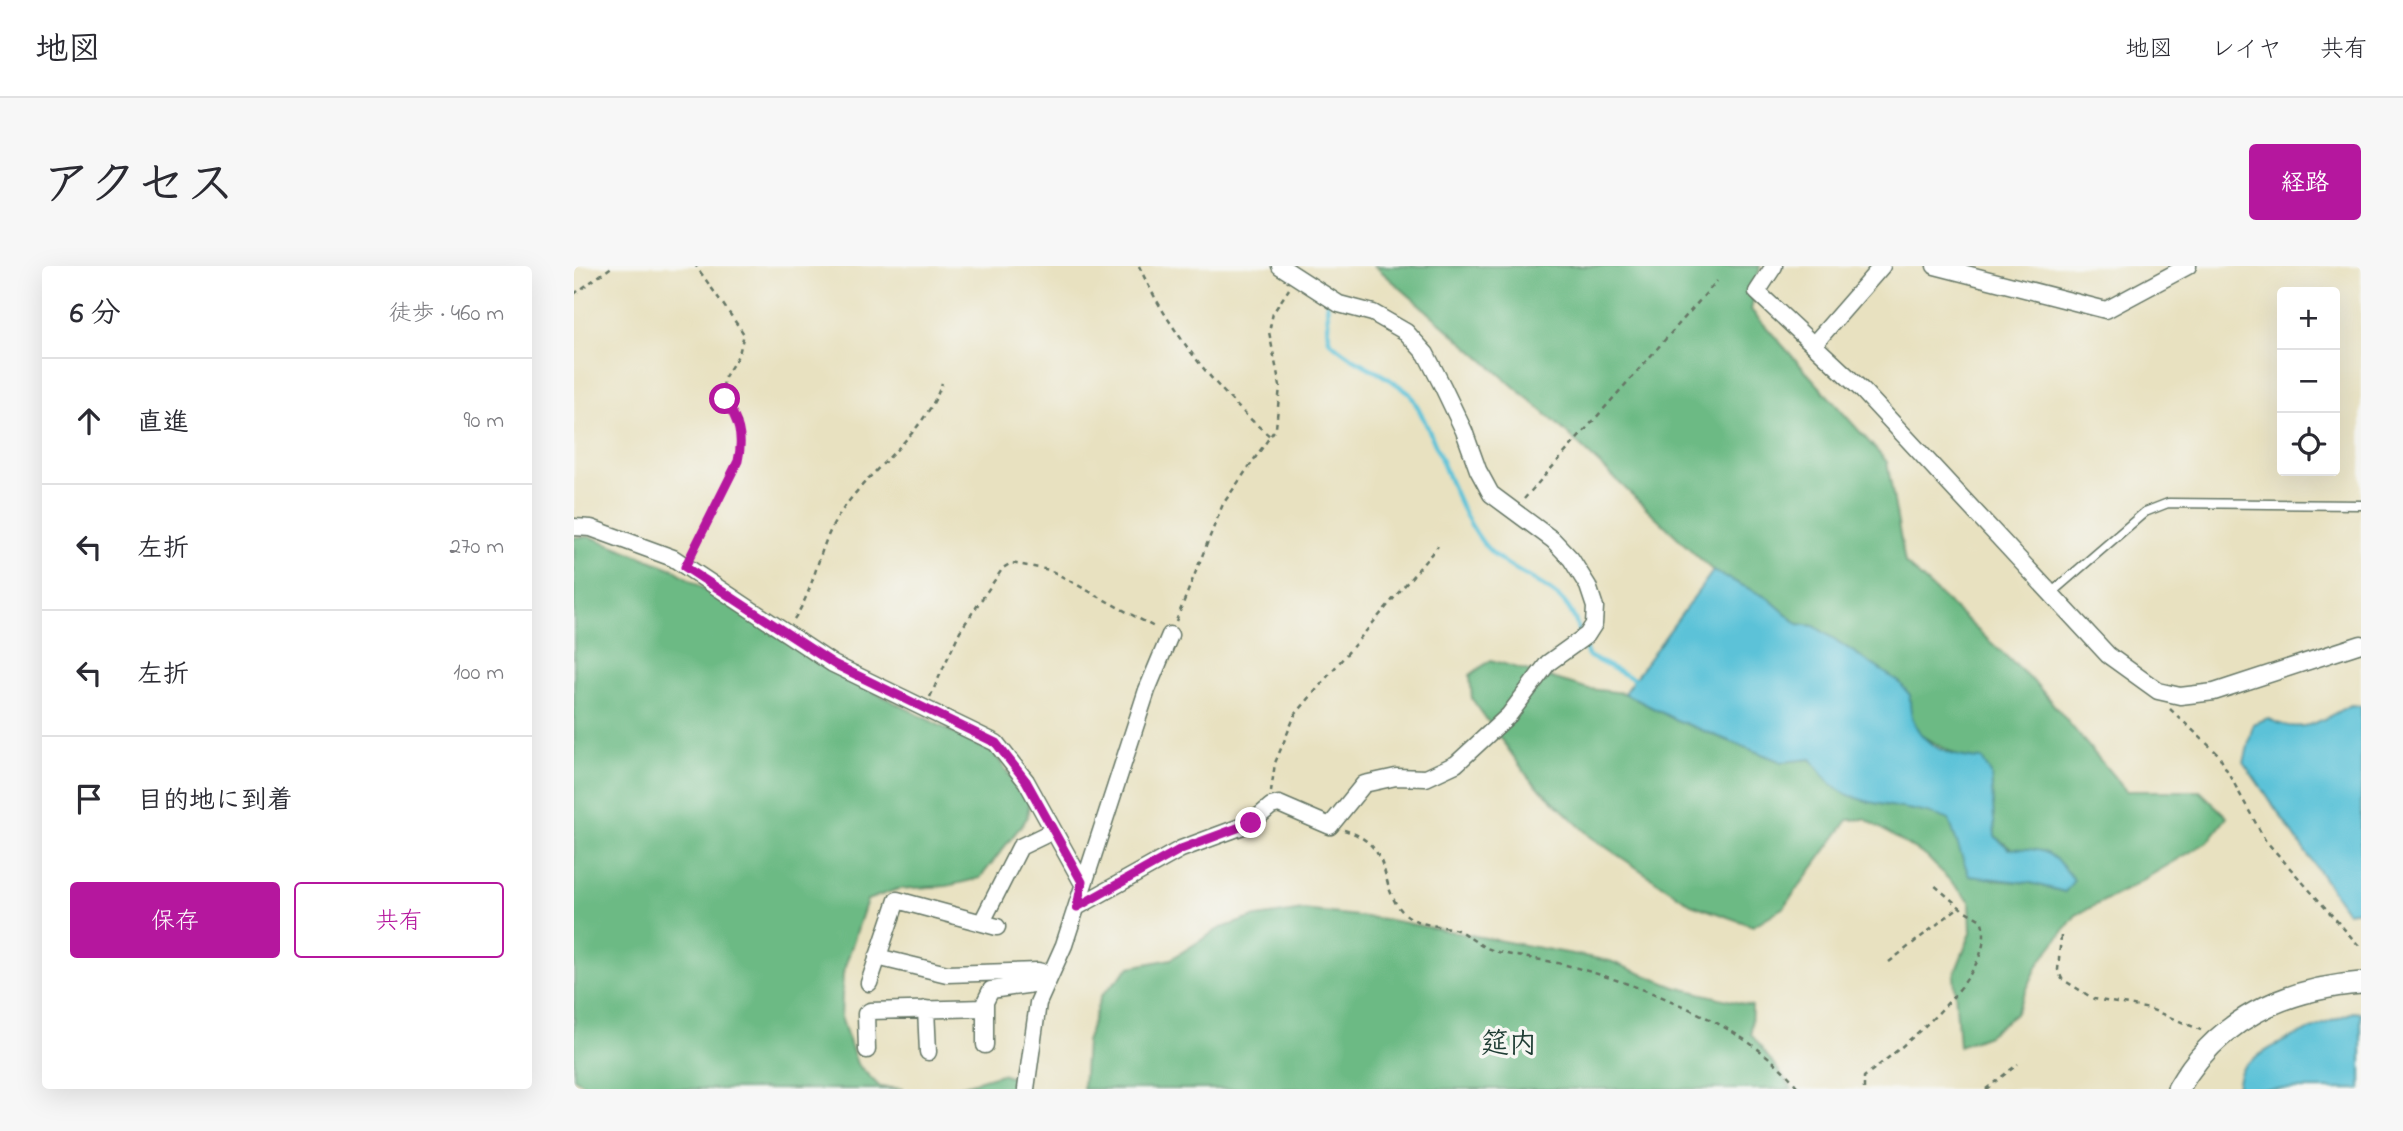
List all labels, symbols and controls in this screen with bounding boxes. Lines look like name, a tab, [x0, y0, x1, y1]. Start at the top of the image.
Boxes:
text: 地図	[35, 27, 101, 75]
text: 地図	[2125, 33, 2173, 68]
text: レイヤ	[2211, 33, 2282, 68]
text: 共有	[2320, 33, 2368, 68]
button: 経路	[2249, 144, 2361, 220]
text: アクセス	[42, 151, 235, 223]
map controls	[2277, 287, 2340, 476]
button: +	[2277, 287, 2340, 350]
text: 6 分	[70, 293, 121, 337]
text: 徒歩 · 460 m	[388, 298, 504, 331]
button: −	[2277, 350, 2340, 413]
route start	[709, 383, 740, 414]
icon: ahead	[70, 402, 108, 440]
text: 直進	[137, 405, 189, 443]
text: 90 m	[464, 405, 504, 438]
button: locate	[2277, 413, 2340, 476]
icon: left	[70, 528, 108, 566]
text: 左折	[137, 531, 189, 569]
text: 270 m	[450, 531, 504, 564]
icon: left	[70, 654, 108, 692]
text: 左折	[137, 657, 189, 695]
text: 100 m	[453, 657, 504, 690]
icon: arrive	[70, 780, 108, 818]
text: 目的地に到着	[137, 783, 293, 821]
route end	[1235, 807, 1266, 838]
button: 保存	[70, 882, 280, 958]
button: 共有	[294, 882, 504, 958]
district label: 筵内	[1481, 1025, 1537, 1066]

